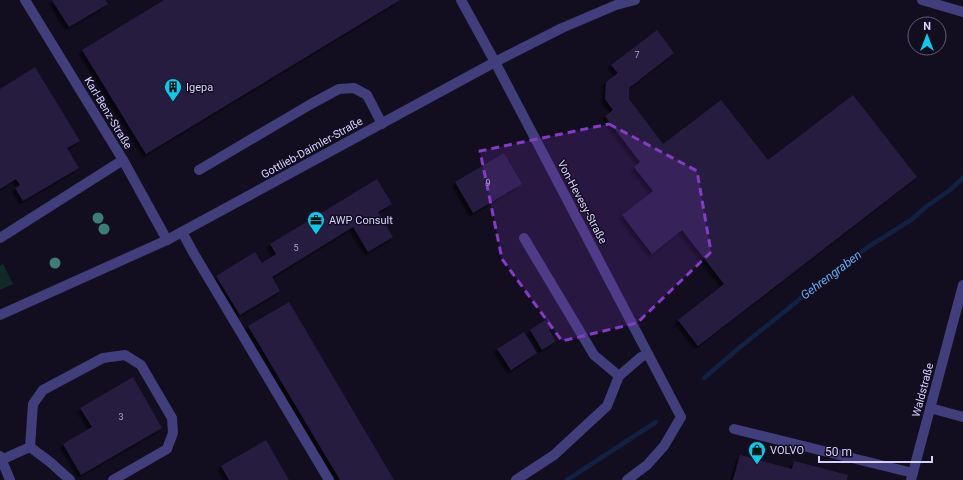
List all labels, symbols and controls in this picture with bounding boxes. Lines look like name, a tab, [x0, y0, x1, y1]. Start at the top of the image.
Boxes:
north arrow	[907, 16, 947, 56]
text: N	[923, 20, 931, 33]
house number: 7	[634, 50, 640, 60]
street label: Karl-Benz-Straße	[81, 75, 135, 151]
building icon: Igepa	[163, 77, 183, 102]
place label: Igepa	[186, 81, 213, 94]
street label: Gottlieb-Daimler-Straße	[259, 115, 365, 181]
street label: Von-Hevesy-Straße	[554, 158, 610, 246]
house number: 9	[485, 178, 491, 188]
office icon: AWP Consult	[306, 210, 326, 235]
place label: AWP Consult	[329, 214, 393, 227]
house number: 5	[293, 243, 299, 253]
water label: Gehrengraben	[798, 248, 864, 302]
street label: Waldstraße	[910, 361, 937, 419]
house number: 3	[118, 412, 124, 422]
scale bar	[819, 438, 932, 464]
shop icon: VOLVO	[747, 440, 767, 465]
place label: VOLVO	[770, 444, 804, 457]
text: 50 m	[825, 445, 852, 459]

